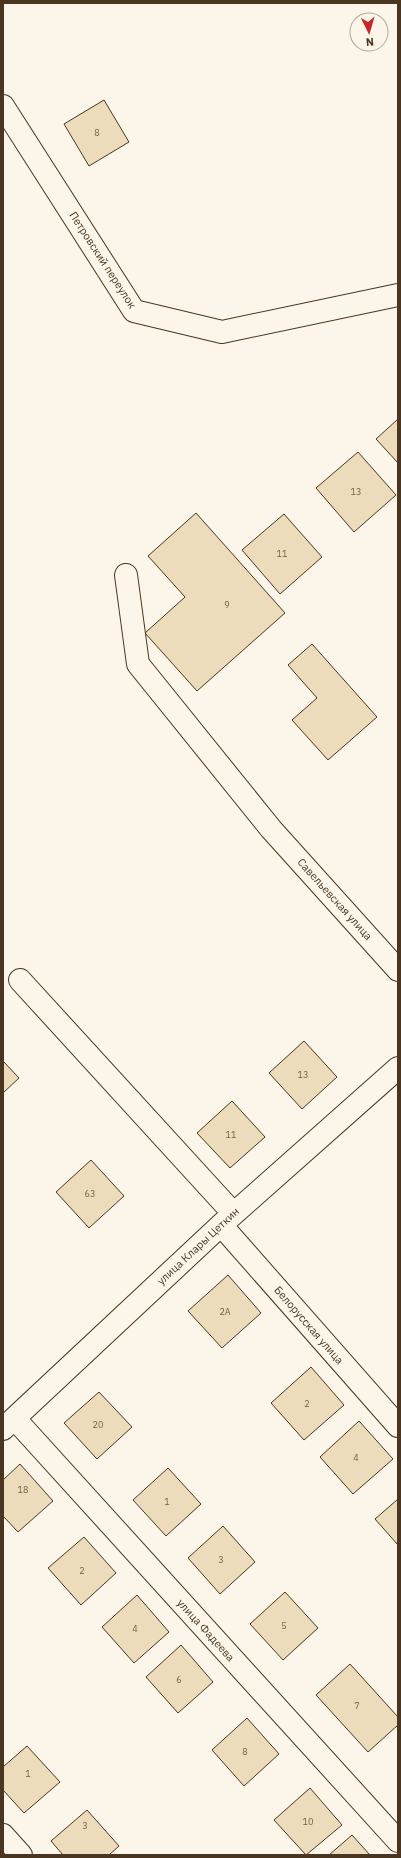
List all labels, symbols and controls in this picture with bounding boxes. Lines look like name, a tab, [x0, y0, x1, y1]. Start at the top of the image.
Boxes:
north arrow	[349, 12, 389, 52]
text: N	[365, 35, 374, 49]
house number: 8	[94, 127, 100, 138]
street label: Петровский переулок	[66, 209, 140, 311]
house number: 13	[351, 486, 361, 497]
house number: 11	[277, 548, 287, 559]
house number: 9	[224, 599, 230, 610]
street label: Савельевская улица	[295, 855, 376, 943]
house number: 13	[298, 1069, 308, 1080]
house number: 11	[226, 1129, 236, 1140]
house number: 63	[85, 1188, 95, 1199]
street label: улица Клары Цеткин	[154, 1204, 242, 1288]
street label: Белорусская улица	[271, 1283, 347, 1367]
house number: 2А	[219, 1306, 231, 1317]
house number: 2	[304, 1398, 310, 1409]
house number: 20	[93, 1419, 103, 1430]
house number: 4	[353, 1452, 359, 1463]
house number: 18	[18, 1484, 28, 1495]
house number: 1	[164, 1496, 170, 1507]
house number: 3	[218, 1554, 224, 1565]
house number: 2	[79, 1565, 85, 1576]
street label: улица Фадеева	[174, 1596, 238, 1664]
house number: 5	[281, 1620, 287, 1631]
house number: 4	[132, 1623, 138, 1634]
house number: 6	[176, 1674, 182, 1685]
house number: 7	[354, 1700, 360, 1711]
house number: 8	[242, 1746, 248, 1757]
house number: 1	[25, 1768, 31, 1779]
house number: 10	[303, 1816, 313, 1827]
house number: 3	[82, 1820, 88, 1831]

